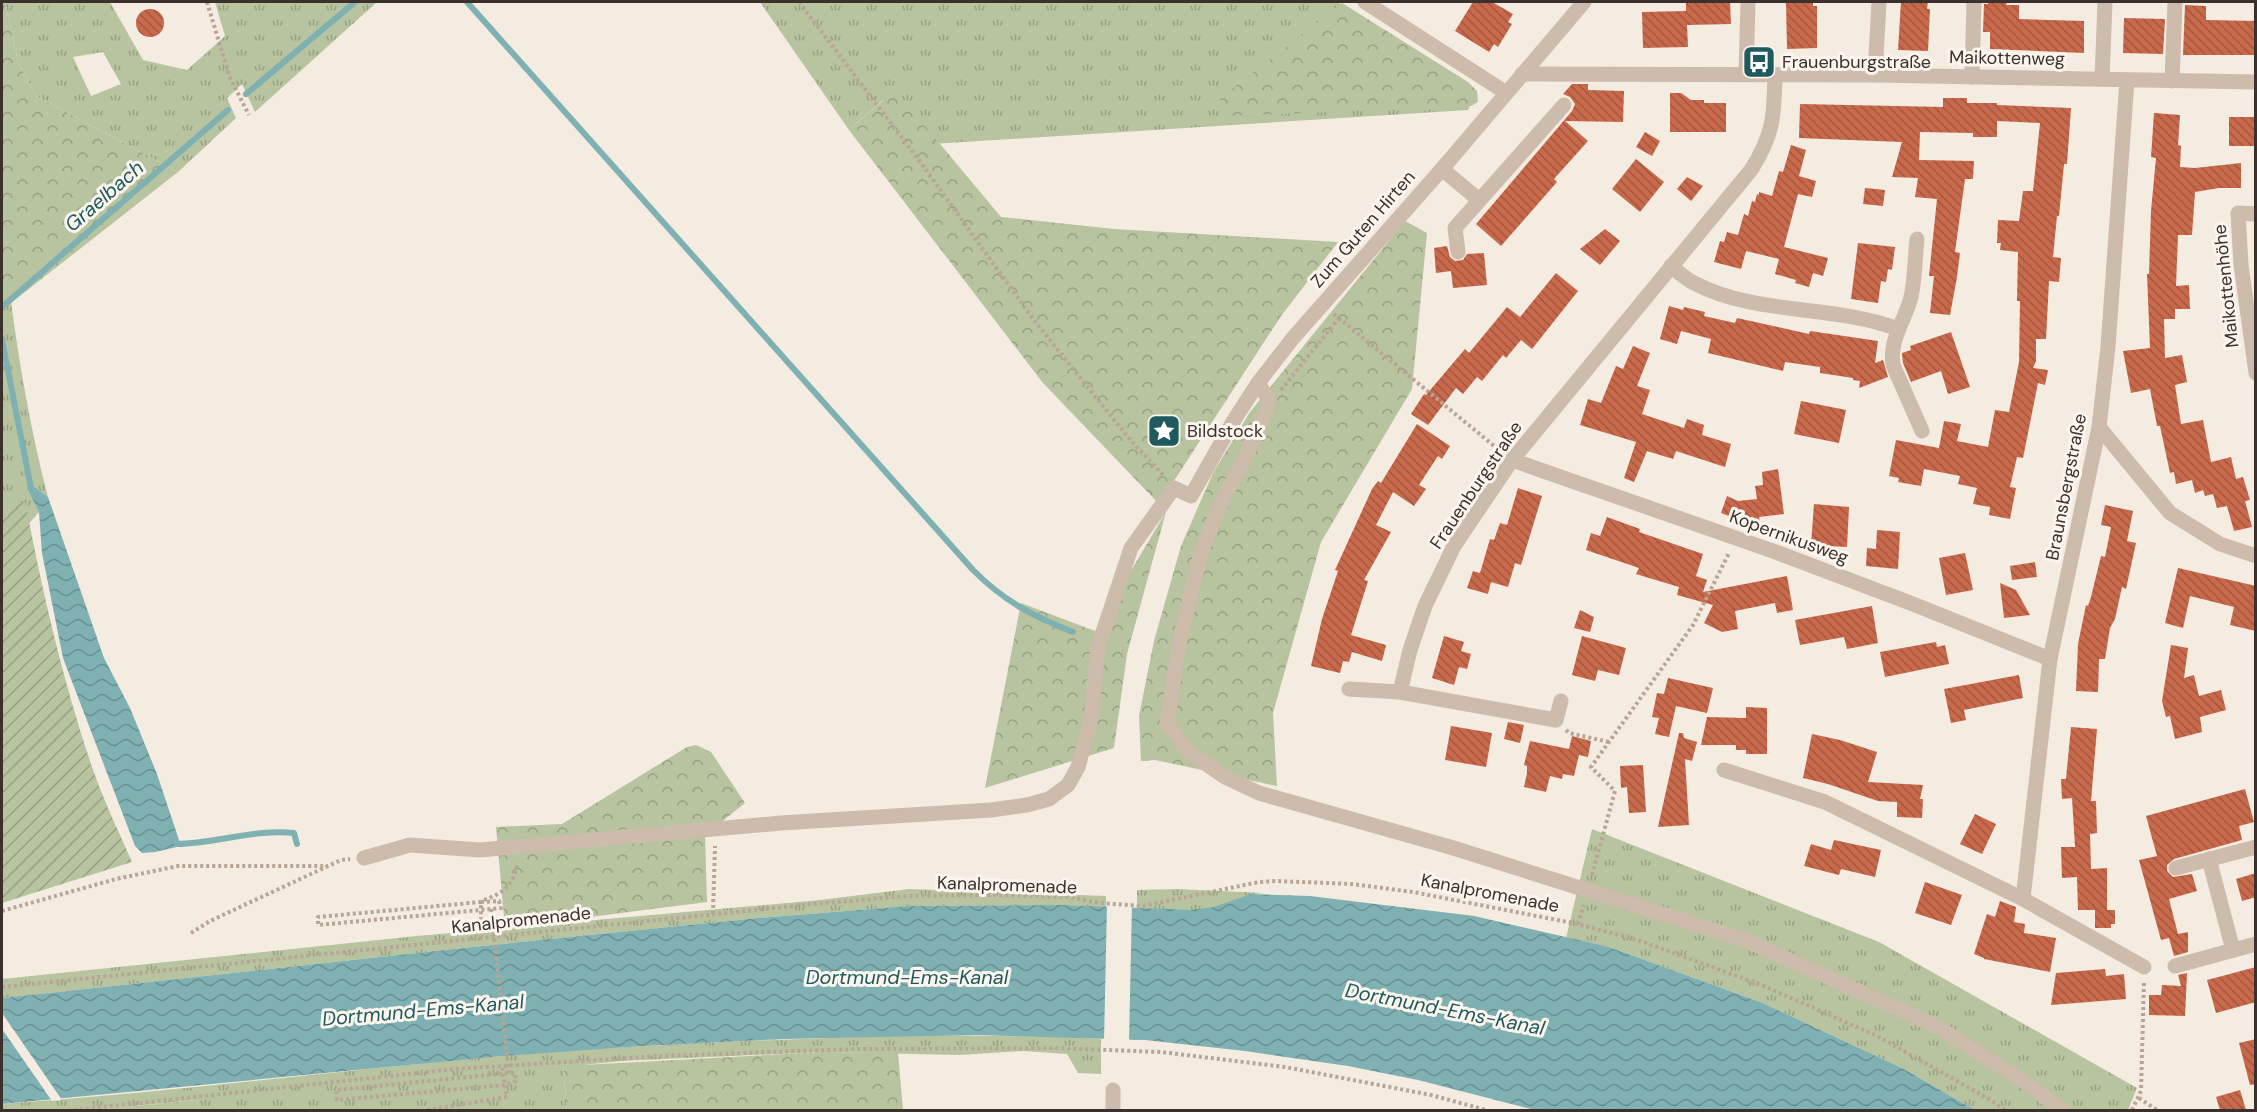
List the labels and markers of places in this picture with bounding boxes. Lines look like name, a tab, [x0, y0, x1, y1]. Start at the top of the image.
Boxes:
bus stop icon: Frauenburgstraße	[1741, 44, 1777, 80]
place label: Frauenburgstraße	[1782, 50, 1931, 74]
place icon: Bildstock	[1146, 413, 1182, 449]
place label: Bildstock	[1187, 419, 1263, 443]

